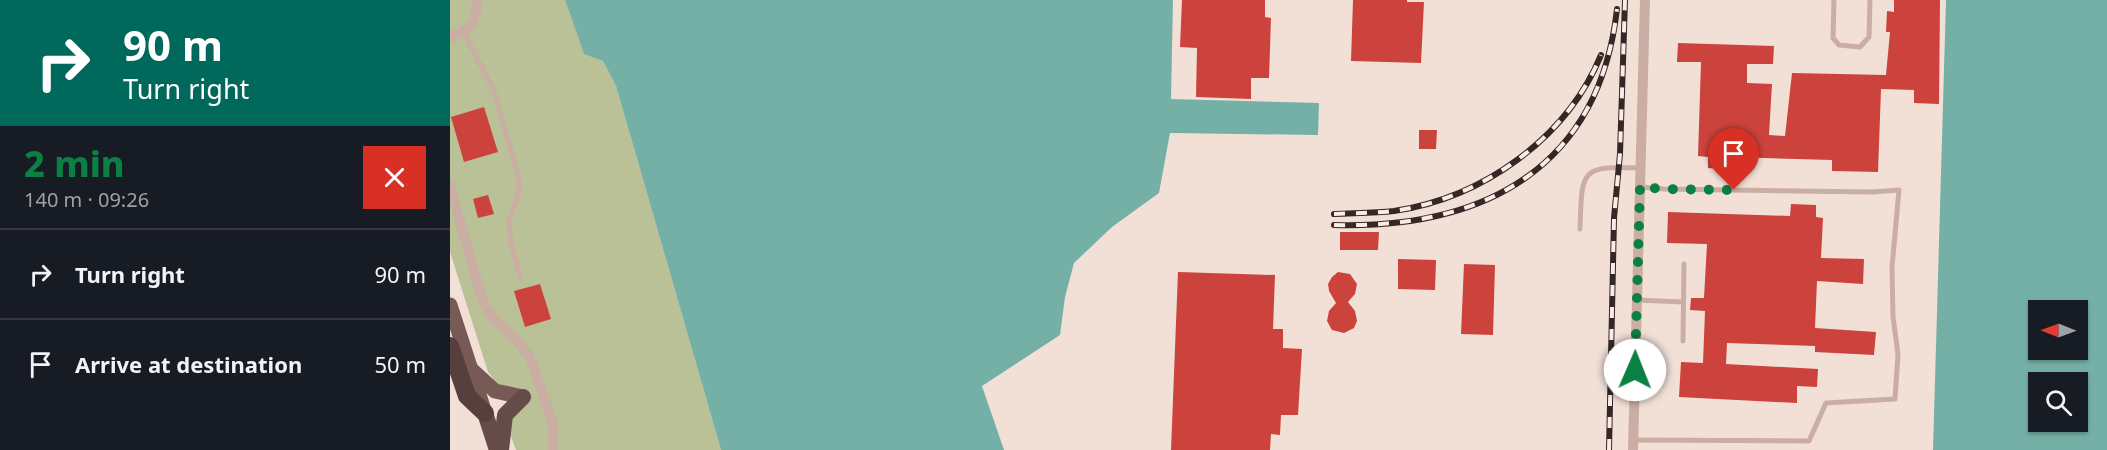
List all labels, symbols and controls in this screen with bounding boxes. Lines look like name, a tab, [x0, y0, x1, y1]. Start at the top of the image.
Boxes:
text: 90 m	[123, 16, 223, 73]
icon: right	[24, 24, 102, 102]
text: Turn right	[123, 70, 249, 107]
pin	[1708, 128, 1759, 190]
icon: arrive	[1717, 137, 1750, 170]
text: 2 min	[24, 139, 125, 188]
button: close	[363, 146, 426, 209]
text: 140 m · 09:26	[24, 186, 149, 213]
icon: right	[24, 258, 57, 291]
text: Turn right	[75, 259, 185, 289]
text: 90 m	[375, 259, 426, 289]
north arrow	[2028, 300, 2088, 360]
map controls	[2028, 300, 2088, 432]
position arrow	[1603, 338, 1667, 402]
icon: arrive	[24, 348, 57, 381]
text: Arrive at destination	[75, 349, 302, 379]
text: 50 m	[375, 349, 426, 379]
button: search	[2028, 372, 2088, 432]

